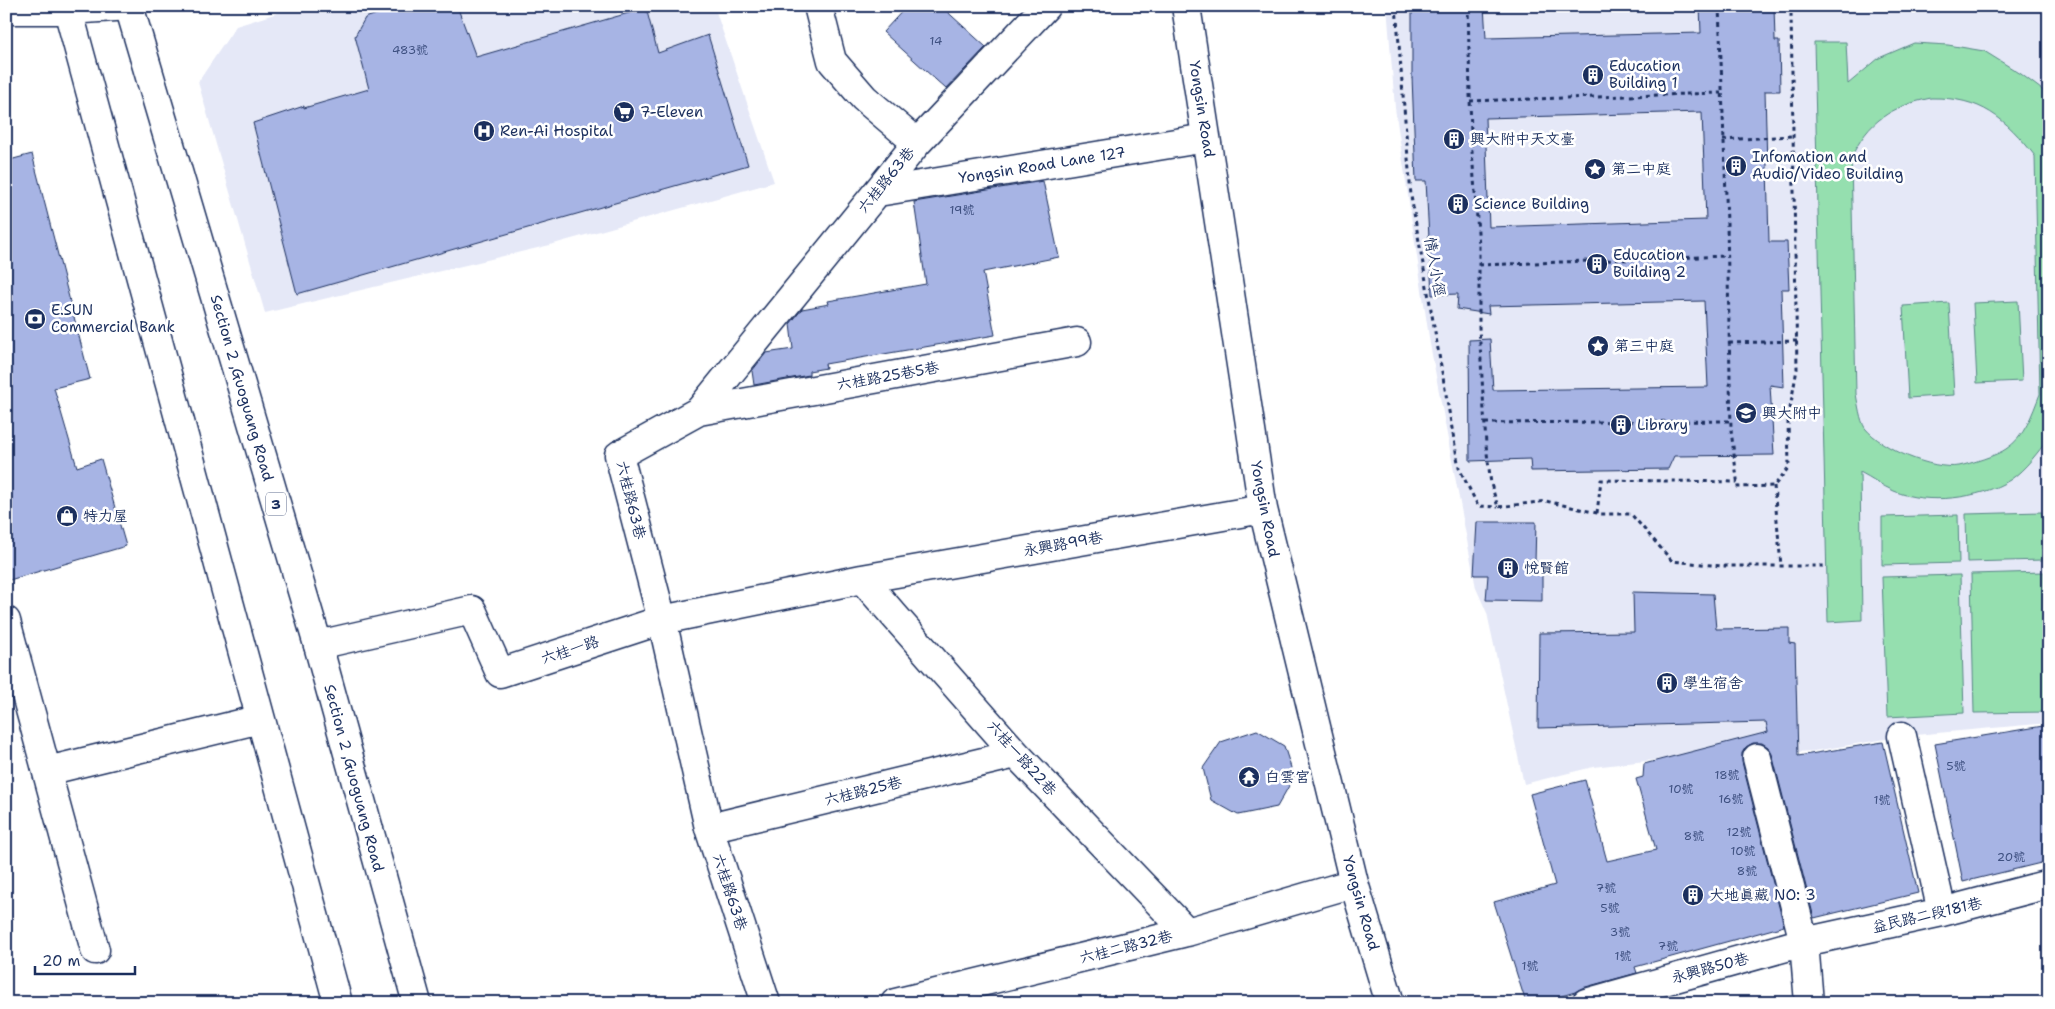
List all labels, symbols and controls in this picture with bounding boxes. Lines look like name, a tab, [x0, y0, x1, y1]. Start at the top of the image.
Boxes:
house number: 14	[930, 33, 942, 49]
house number: 483號	[392, 42, 428, 58]
place label: Education Building 1	[1609, 56, 1681, 93]
street label: Yongsin Road	[1184, 59, 1220, 159]
building icon: Education Building 1	[1581, 63, 1605, 87]
supermarket icon: 7-Eleven	[612, 100, 636, 124]
place label: 7-Eleven	[640, 102, 703, 122]
hospital icon: Ren-Ai Hospital	[472, 119, 496, 143]
place label: Ren-Ai Hospital	[500, 121, 613, 141]
building icon: 興大附中天文臺	[1442, 127, 1466, 151]
place label: 興大附中天文臺	[1470, 129, 1575, 149]
street label: Yongsin Road Lane 127	[957, 142, 1127, 188]
street label: 六桂路63巷	[853, 143, 919, 217]
place label: Infomation and Audio/Video Building	[1752, 147, 1904, 184]
building icon: Infomation and Audio/Video Building	[1724, 154, 1748, 178]
place icon: 第二中庭	[1583, 157, 1607, 181]
place label: 第二中庭	[1611, 159, 1671, 179]
building icon: Science Building	[1446, 192, 1470, 216]
place label: Science Building	[1474, 194, 1589, 214]
house number: 19號	[950, 202, 974, 218]
street label: 情人小徑	[1420, 236, 1450, 298]
place label: Education Building 2	[1613, 245, 1686, 282]
building icon: Education Building 2	[1585, 252, 1609, 276]
street label: Section 2 ,Guoguang Road	[206, 292, 278, 484]
place label: E.SUN Commercial Bank	[51, 300, 175, 337]
bank icon: E.SUN Commercial Bank	[23, 307, 47, 331]
place icon: 第三中庭	[1586, 334, 1610, 358]
place label: 第三中庭	[1614, 336, 1674, 356]
street label: 六桂路25巷5巷	[835, 357, 941, 395]
school or university icon: 興大附中	[1734, 401, 1758, 425]
place label: 興大附中	[1762, 403, 1822, 423]
building icon: Library	[1609, 413, 1633, 437]
place label: Library	[1637, 415, 1688, 435]
street label: 六桂路63巷	[612, 459, 650, 541]
street label: Yongsin Road	[1246, 459, 1284, 559]
road number: 3	[266, 492, 286, 516]
shop icon: 特力屋	[55, 504, 79, 528]
place label: 特力屋	[83, 506, 128, 526]
street label: 永興路99巷	[1022, 527, 1104, 561]
building icon: 悅賢館	[1496, 556, 1520, 580]
place label: 悅賢館	[1524, 558, 1569, 578]
street label: 六桂一路	[538, 631, 602, 669]
building icon: 學生宿舍	[1655, 671, 1679, 695]
place label: 學生宿舍	[1683, 673, 1743, 693]
street label: Section 2 ,Guoguang Road	[319, 682, 389, 874]
street label: 六桂一路22巷	[983, 716, 1061, 800]
house number: 5號	[1946, 758, 1966, 774]
temple icon: 白雲宮	[1237, 765, 1261, 789]
place label: 白雲宮	[1265, 767, 1310, 787]
house number: 18號	[1714, 767, 1740, 783]
street label: 六桂路25巷	[822, 772, 904, 810]
house number: 10號	[1668, 781, 1694, 797]
house number: 16號	[1718, 791, 1744, 807]
house number: 1號	[1873, 792, 1891, 808]
house number: 12號	[1727, 824, 1751, 840]
house number: 8號	[1684, 828, 1704, 844]
house number: 10號	[1730, 843, 1756, 859]
house number: 20號	[1997, 849, 2025, 865]
street label: 六桂路63巷	[708, 851, 752, 933]
street label: Yongsin Road	[1338, 853, 1384, 953]
house number: 8號	[1737, 863, 1757, 879]
house number: 7號	[1596, 880, 1616, 896]
building icon: 大地真藏 NO: 3	[1681, 883, 1705, 907]
place label: 大地真藏 NO: 3	[1709, 885, 1816, 905]
street label: 益民路二段181巷	[1870, 893, 1984, 937]
house number: 5號	[1600, 900, 1620, 916]
house number: 3號	[1610, 924, 1630, 940]
street label: 六桂二路32巷	[1077, 926, 1175, 968]
house number: 7號	[1658, 938, 1678, 954]
scale bar	[35, 944, 135, 976]
house number: 1號	[1614, 948, 1632, 964]
street label: 永興路50巷	[1669, 948, 1751, 988]
text: 20 m	[42, 951, 81, 971]
house number: 1號	[1521, 958, 1539, 974]

